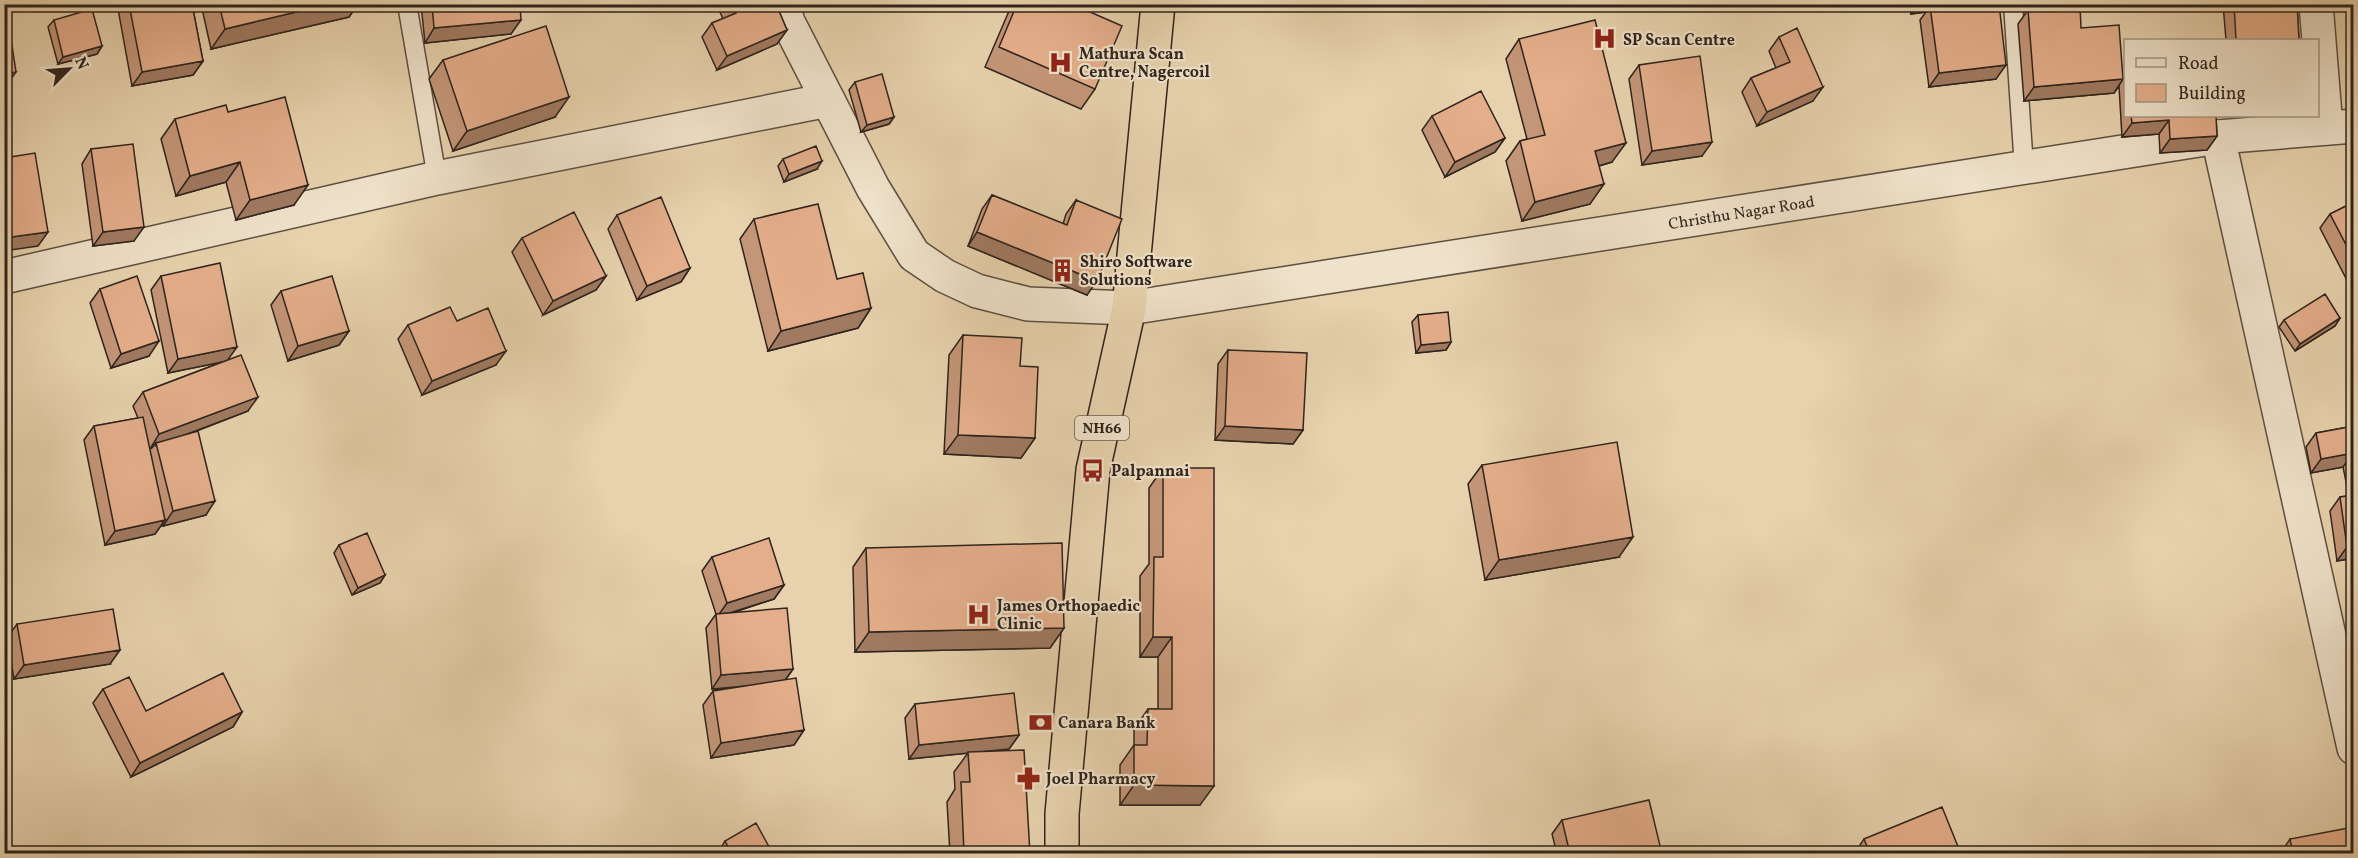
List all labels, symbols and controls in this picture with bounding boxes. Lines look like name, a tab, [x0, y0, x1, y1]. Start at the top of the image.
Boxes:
hospital icon: SP Scan Centre	[1592, 26, 1618, 52]
place label: SP Scan Centre	[1623, 30, 1735, 52]
north arrow	[39, 39, 99, 99]
legend	[2124, 39, 2319, 117]
place label: Mathura Scan Centre, Nagercoil	[1079, 44, 1211, 84]
hospital icon: Mathura Scan Centre, Nagercoil	[1048, 49, 1074, 75]
text: Road	[2178, 52, 2219, 77]
text: N	[68, 54, 93, 74]
text: Building	[2178, 82, 2246, 107]
street label: Christhu Nagar Road	[1667, 191, 1816, 236]
place label: Shiro Software Solutions	[1080, 252, 1192, 292]
building icon: Shiro Software Solutions	[1049, 257, 1075, 283]
road number: NH66	[1075, 416, 1129, 440]
bus stop icon: Palpannai	[1080, 457, 1106, 483]
place label: Palpannai	[1111, 461, 1190, 483]
place label: James Orthopaedic Clinic	[996, 596, 1140, 636]
hospital icon: James Orthopaedic Clinic	[966, 601, 992, 627]
bank icon: Canara Bank	[1027, 709, 1053, 735]
place label: Canara Bank	[1058, 713, 1156, 735]
pharmacy icon: Joel Pharmacy	[1015, 765, 1041, 791]
place label: Joel Pharmacy	[1045, 769, 1155, 791]

